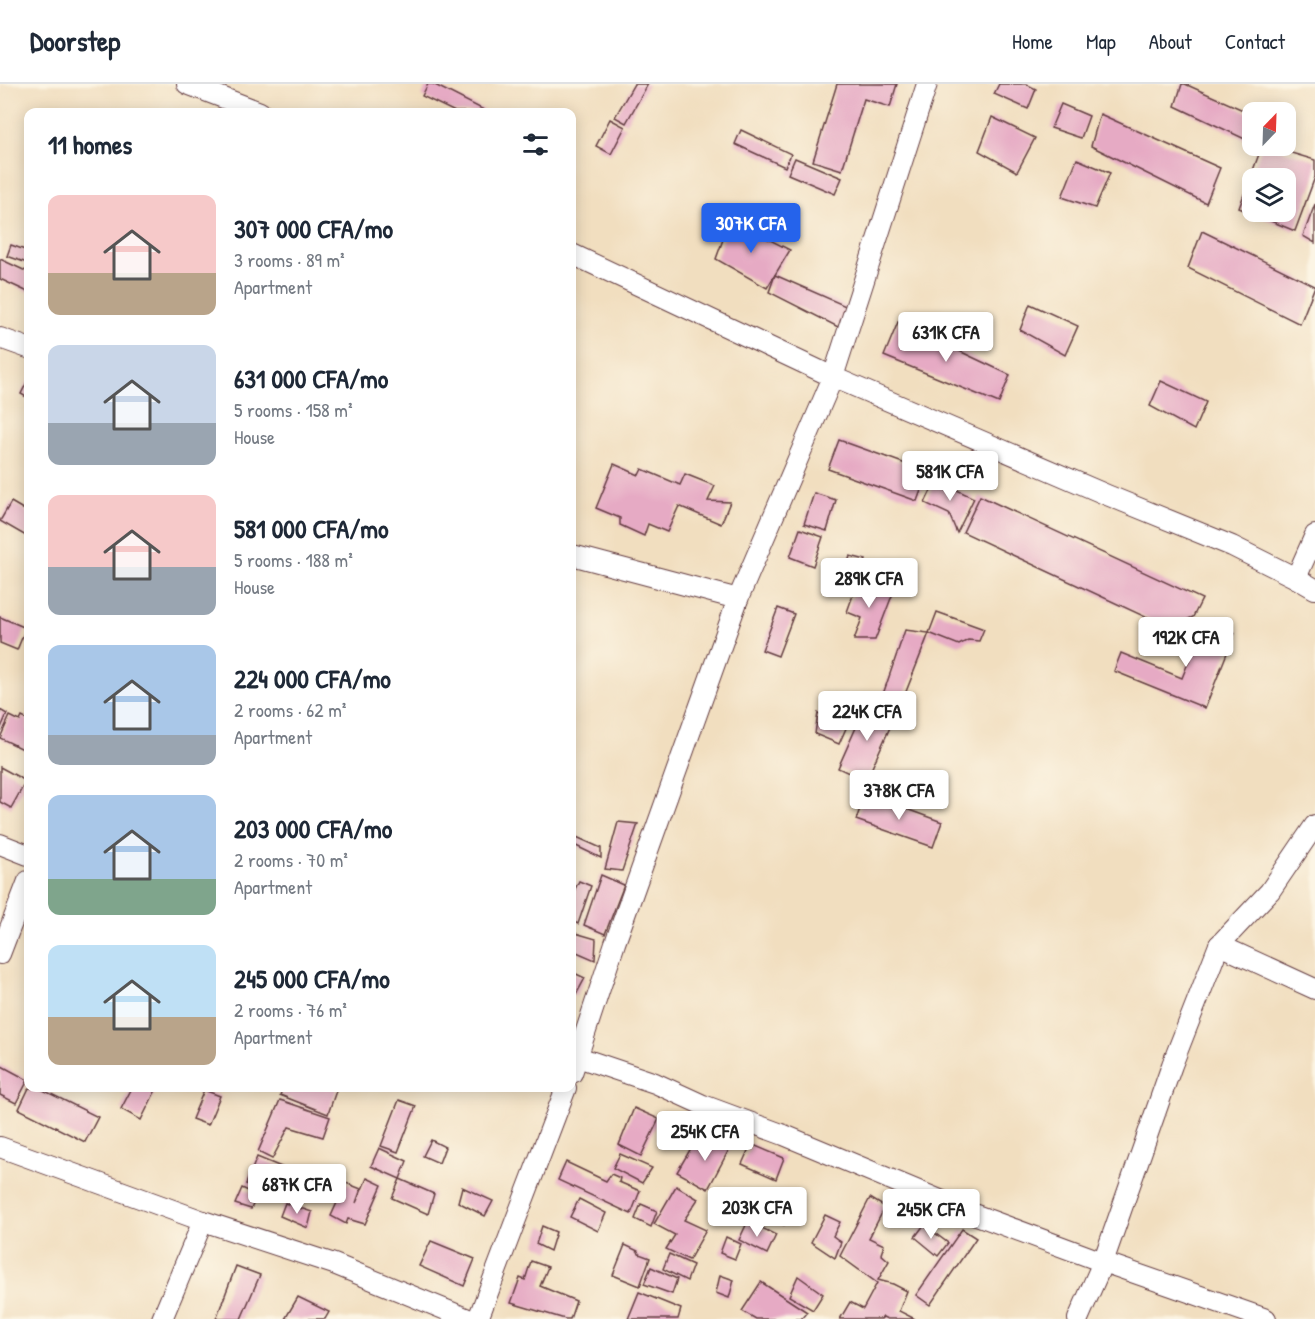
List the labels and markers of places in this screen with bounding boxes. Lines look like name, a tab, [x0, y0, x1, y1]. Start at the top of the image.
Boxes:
pin: 307K CFA	[689, 203, 813, 254]
pin: 631K CFA	[884, 312, 1008, 363]
pin: 581K CFA	[888, 451, 1012, 502]
pin: 289K CFA	[807, 558, 931, 609]
pin: 192K CFA	[1124, 617, 1248, 668]
pin: 224K CFA	[805, 691, 929, 742]
pin: 378K CFA	[837, 770, 961, 821]
pin: 254K CFA	[643, 1111, 767, 1162]
pin: 687K CFA	[235, 1164, 359, 1215]
pin: 203K CFA	[695, 1187, 819, 1238]
pin: 245K CFA	[869, 1189, 993, 1240]

